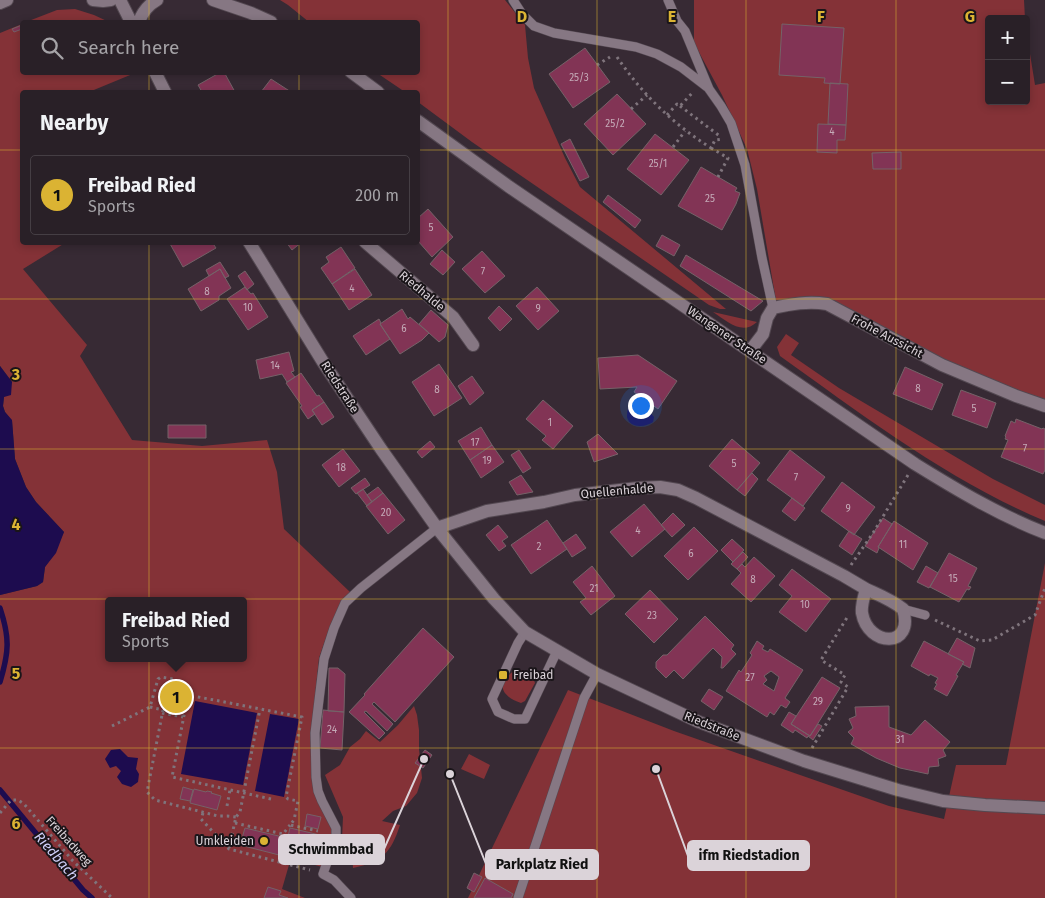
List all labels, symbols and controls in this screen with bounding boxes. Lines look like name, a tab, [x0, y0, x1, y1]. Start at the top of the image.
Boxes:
text: D	[517, 7, 527, 26]
text: E	[668, 7, 676, 26]
text: F	[817, 7, 825, 26]
text: G	[965, 7, 975, 26]
map controls	[985, 15, 1030, 105]
button: +	[985, 15, 1030, 60]
search box	[20, 20, 420, 75]
icon: search	[38, 34, 66, 62]
text: Search here	[78, 36, 179, 59]
button: −	[985, 60, 1030, 105]
house number: 25/3	[569, 72, 589, 84]
text: Nearby	[40, 110, 108, 136]
house number: 25/2	[605, 118, 625, 130]
house number: 4	[829, 126, 835, 138]
house number: 25/1	[649, 158, 667, 170]
text: Freibad Ried	[88, 174, 196, 197]
text: 1	[53, 186, 61, 205]
text: 200 m	[355, 186, 399, 205]
house number: 25	[705, 193, 715, 205]
text: Sports	[88, 197, 135, 216]
house number: 5	[428, 222, 434, 234]
house number: 7	[481, 266, 486, 278]
street label: Riedhalde	[396, 268, 448, 314]
house number: 4	[349, 283, 355, 295]
house number: 8	[204, 286, 210, 298]
house number: 10	[243, 302, 253, 314]
house number: 9	[535, 303, 541, 315]
street label: Wangener Straße	[685, 303, 769, 367]
street label: Frohe Aussicht	[849, 311, 926, 361]
house number: 6	[401, 323, 407, 335]
street label: Riedstraße	[318, 359, 362, 415]
house number: 14	[270, 360, 281, 372]
text: 3	[11, 365, 20, 384]
house number: 8	[915, 383, 921, 395]
house number: 8	[434, 384, 440, 396]
your location	[628, 393, 654, 419]
house number: 5	[971, 403, 977, 415]
house number: 1	[548, 417, 552, 429]
house number: 17	[471, 437, 480, 449]
house number: 7	[1023, 443, 1028, 455]
house number: 19	[482, 455, 492, 467]
house number: 5	[731, 458, 737, 470]
house number: 18	[336, 462, 346, 474]
house number: 7	[794, 472, 799, 484]
street label: Quellenhalde	[580, 481, 654, 501]
house number: 9	[845, 503, 851, 515]
house number: 20	[381, 507, 392, 519]
text: 4	[11, 515, 21, 534]
house number: 4	[635, 525, 641, 537]
house number: 11	[899, 539, 907, 551]
house number: 2	[537, 541, 542, 553]
house number: 6	[688, 548, 694, 560]
house number: 15	[948, 573, 958, 585]
house number: 8	[750, 574, 756, 586]
house number: 21	[589, 583, 599, 595]
popup	[105, 597, 247, 662]
house number: 10	[800, 599, 810, 611]
text: Freibad Ried	[122, 609, 230, 632]
house number: 23	[647, 610, 657, 622]
text: Sports	[122, 632, 169, 651]
text: 5	[12, 664, 21, 683]
place label: Freibad	[513, 668, 553, 682]
marker: Freibad	[497, 669, 509, 681]
house number: 27	[745, 672, 755, 684]
pin: 1	[160, 678, 192, 716]
house number: 29	[813, 696, 823, 708]
street label: Riedstraße	[682, 709, 742, 743]
house number: 24	[327, 724, 338, 736]
house number: 31	[895, 734, 905, 746]
street label: Freibadweg	[43, 813, 95, 869]
text: 6	[11, 814, 21, 833]
water label: Riedbach	[30, 828, 82, 884]
place label: Umkleiden	[195, 834, 254, 848]
marker: Umkleiden	[258, 835, 270, 847]
callout: Schwimmbad	[279, 835, 384, 864]
text: Schwimmbad	[288, 841, 374, 858]
callout: ifm Riedstadion	[688, 841, 809, 870]
text: ifm Riedstadion	[698, 847, 800, 864]
callout: Parkplatz Ried	[486, 850, 598, 879]
text: Parkplatz Ried	[496, 856, 588, 873]

